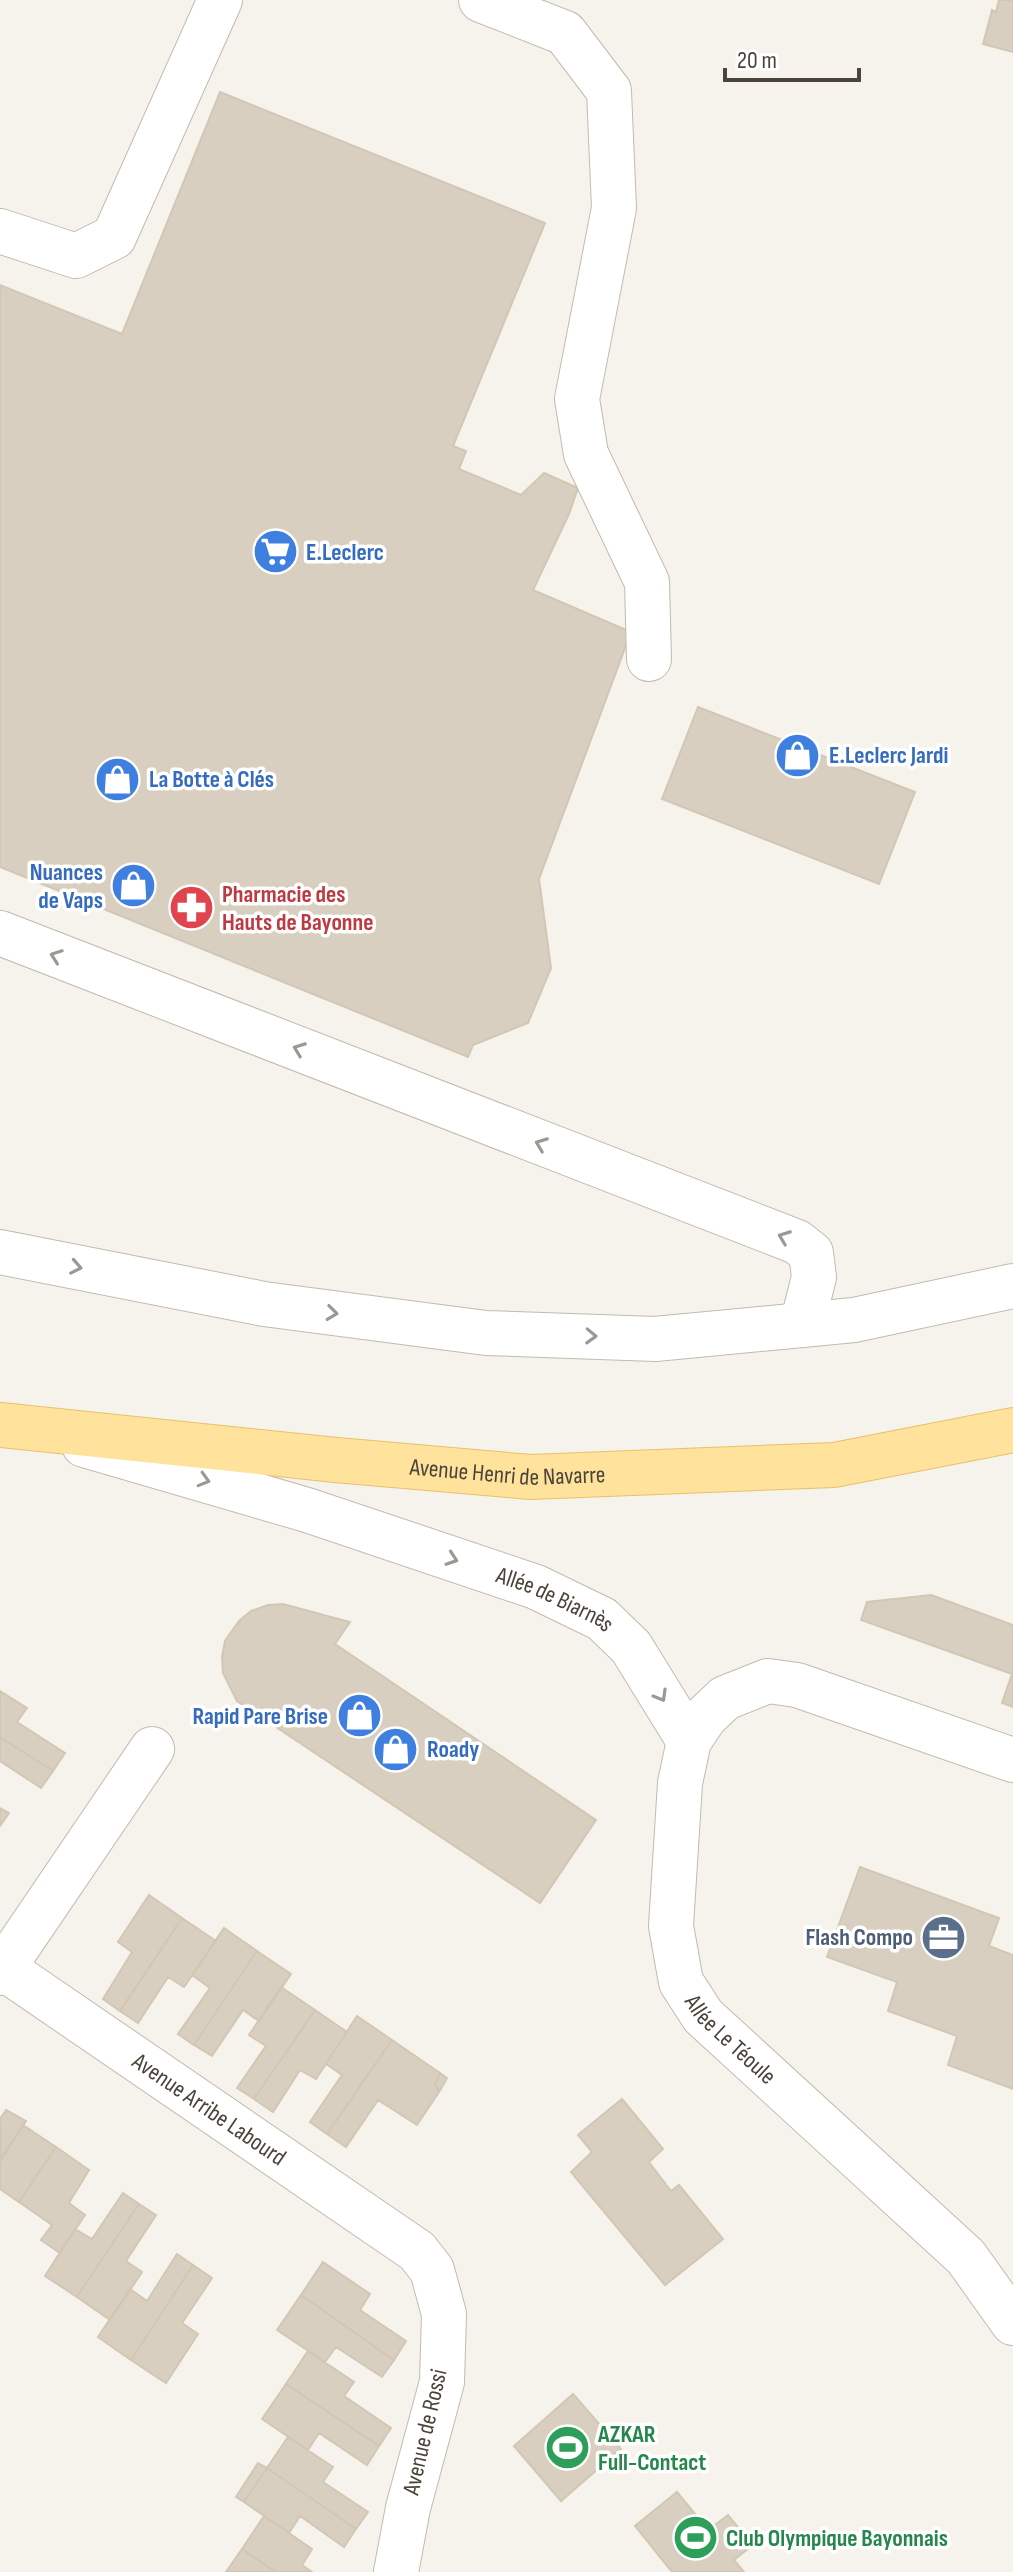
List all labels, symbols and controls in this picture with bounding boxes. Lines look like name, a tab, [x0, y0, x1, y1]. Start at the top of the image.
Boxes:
scale bar	[725, 32, 859, 82]
text: 20 m	[737, 46, 777, 75]
supermarket icon: E.Leclerc	[251, 528, 299, 576]
place label: E.Leclerc	[306, 538, 384, 567]
shop icon: E.Leclerc Jardi	[774, 731, 822, 779]
place label: E.Leclerc Jardi	[829, 741, 949, 770]
shop icon: La Botte à Clés	[94, 755, 142, 803]
place label: La Botte à Clés	[149, 765, 274, 794]
place label: Nuances de Vaps	[30, 858, 103, 915]
shop icon: Nuances de Vaps	[110, 862, 158, 910]
place label: Pharmacie des Hauts de Bayonne	[222, 880, 373, 937]
pharmacy icon: Pharmacie des Hauts de Bayonne	[167, 884, 215, 932]
one-way arrow	[50, 949, 64, 966]
one-way arrow	[293, 1042, 307, 1059]
one-way arrow	[535, 1137, 549, 1154]
one-way arrow	[778, 1230, 792, 1247]
one-way arrow	[69, 1258, 83, 1275]
one-way arrow	[325, 1304, 339, 1321]
one-way arrow	[585, 1328, 598, 1345]
street label: Avenue Henri de Navarre	[408, 1452, 606, 1492]
one-way arrow	[196, 1471, 210, 1487]
one-way arrow	[444, 1549, 458, 1565]
street label: Allée de Biarnès	[492, 1560, 621, 1638]
one-way arrow	[652, 1687, 667, 1702]
shop icon: Rapid Pare Brise	[335, 1692, 383, 1740]
place label: Rapid Pare Brise	[192, 1702, 328, 1731]
shop icon: Roady	[372, 1725, 420, 1773]
place label: Roady	[427, 1735, 479, 1764]
office icon: Flash Compo	[920, 1913, 968, 1961]
place label: Flash Compo	[805, 1923, 913, 1952]
street label: Allée Le Téoule	[678, 1988, 782, 2090]
street label: Avenue Arribe Labourd	[126, 2046, 292, 2172]
street label: Avenue de Rossi	[396, 2366, 454, 2499]
place label: AZKAR Full-Contact	[597, 2420, 706, 2477]
sports icon: AZKAR Full-Contact	[543, 2424, 591, 2472]
sports icon: Club Olympique Bayonnais	[671, 2514, 719, 2562]
place label: Club Olympique Bayonnais	[726, 2524, 948, 2553]

